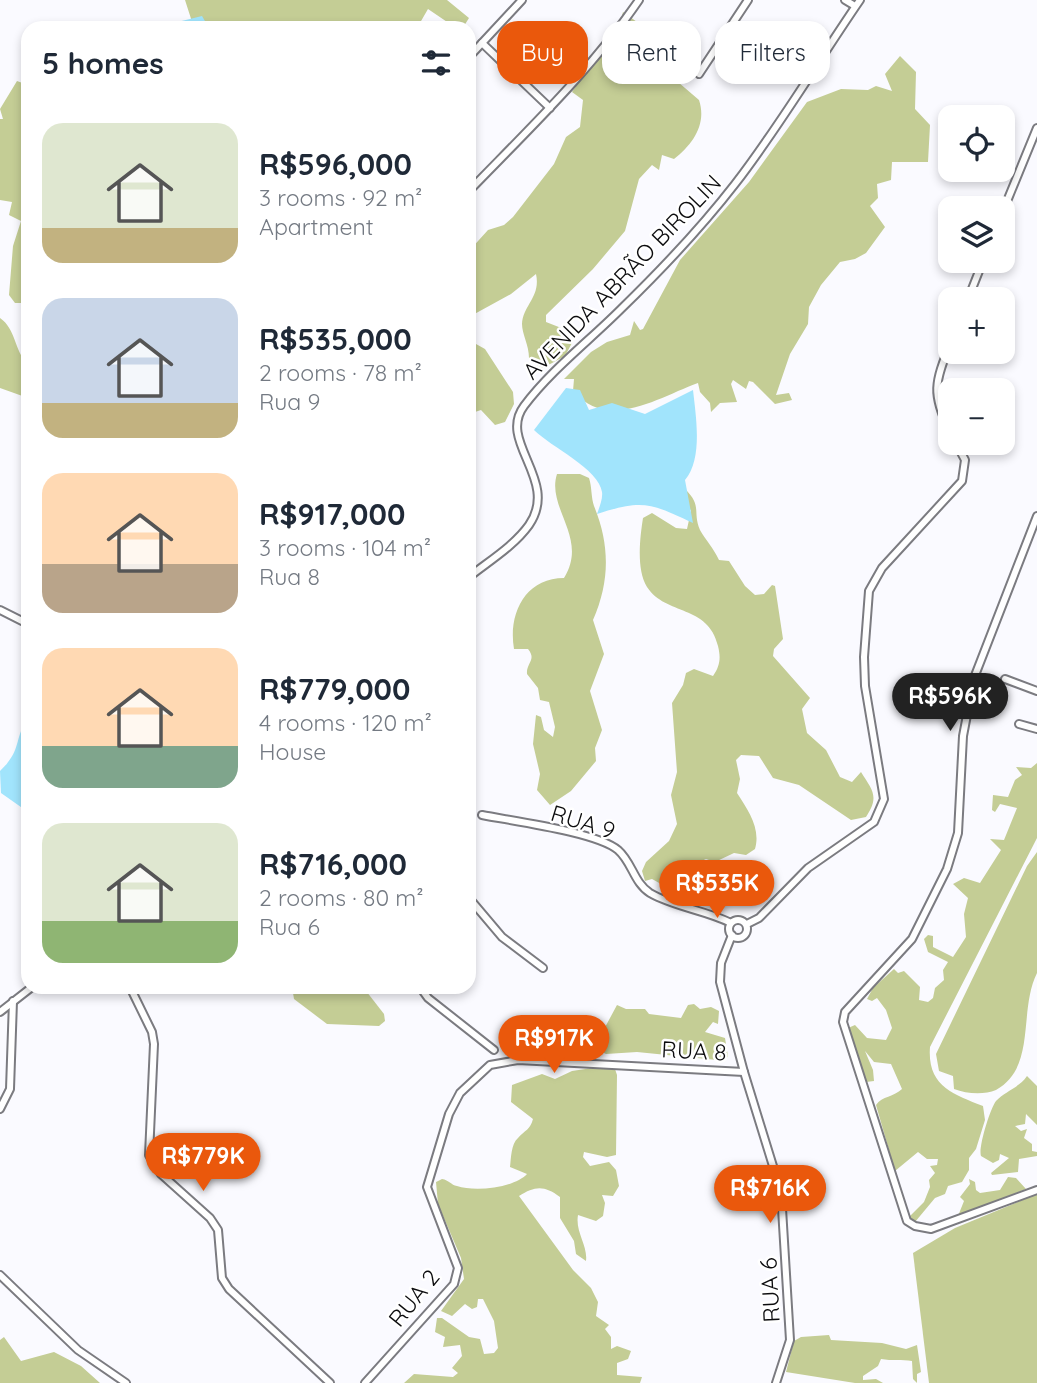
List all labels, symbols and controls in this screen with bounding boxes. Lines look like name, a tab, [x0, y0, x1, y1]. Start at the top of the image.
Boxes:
chip: Buy	[497, 21, 588, 84]
chip: Rent	[602, 21, 701, 84]
chip: Filters	[715, 21, 830, 84]
text: 5 homes	[42, 44, 164, 82]
icon: filters	[417, 44, 455, 82]
map controls	[938, 105, 1015, 455]
button: locate	[938, 105, 1015, 182]
text: R$596,000	[259, 145, 412, 183]
icon: home	[98, 151, 182, 235]
street label: AVENIDA ABRÃO BIROLIN	[516, 168, 727, 385]
text: 3 rooms · 92 m²	[259, 183, 422, 212]
button: layers	[938, 196, 1015, 273]
text: Apartment	[259, 212, 373, 241]
button: +	[938, 287, 1015, 364]
text: R$535,000	[259, 320, 412, 358]
icon: home	[98, 326, 182, 410]
text: 2 rooms · 78 m²	[259, 358, 422, 387]
button: −	[938, 378, 1015, 455]
text: Rua 9	[259, 387, 320, 416]
text: R$917,000	[259, 495, 405, 533]
icon: home	[98, 501, 182, 585]
text: 3 rooms · 104 m²	[259, 533, 431, 562]
text: Rua 8	[259, 562, 320, 591]
text: R$779,000	[259, 670, 410, 708]
pin: R$596K	[893, 674, 1007, 733]
icon: home	[98, 676, 182, 760]
text: R$596K	[908, 681, 992, 710]
text: 4 rooms · 120 m²	[259, 708, 432, 737]
text: House	[259, 737, 326, 766]
street label: RUA 9	[548, 798, 619, 845]
text: R$716,000	[259, 845, 407, 883]
icon: home	[98, 851, 182, 935]
pin: R$535K	[660, 860, 774, 920]
text: R$535K	[675, 868, 759, 897]
text: 2 rooms · 80 m²	[259, 883, 424, 912]
text: Rua 6	[259, 912, 320, 941]
pin: R$917K	[497, 1016, 611, 1075]
text: R$917K	[514, 1023, 594, 1052]
street label: RUA 8	[661, 1034, 727, 1067]
pin: R$779K	[146, 1134, 260, 1193]
text: R$779K	[162, 1141, 244, 1170]
pin: R$716K	[713, 1166, 827, 1225]
text: R$716K	[730, 1173, 810, 1202]
street label: RUA 6	[753, 1257, 786, 1323]
street label: RUA 2	[382, 1263, 445, 1332]

